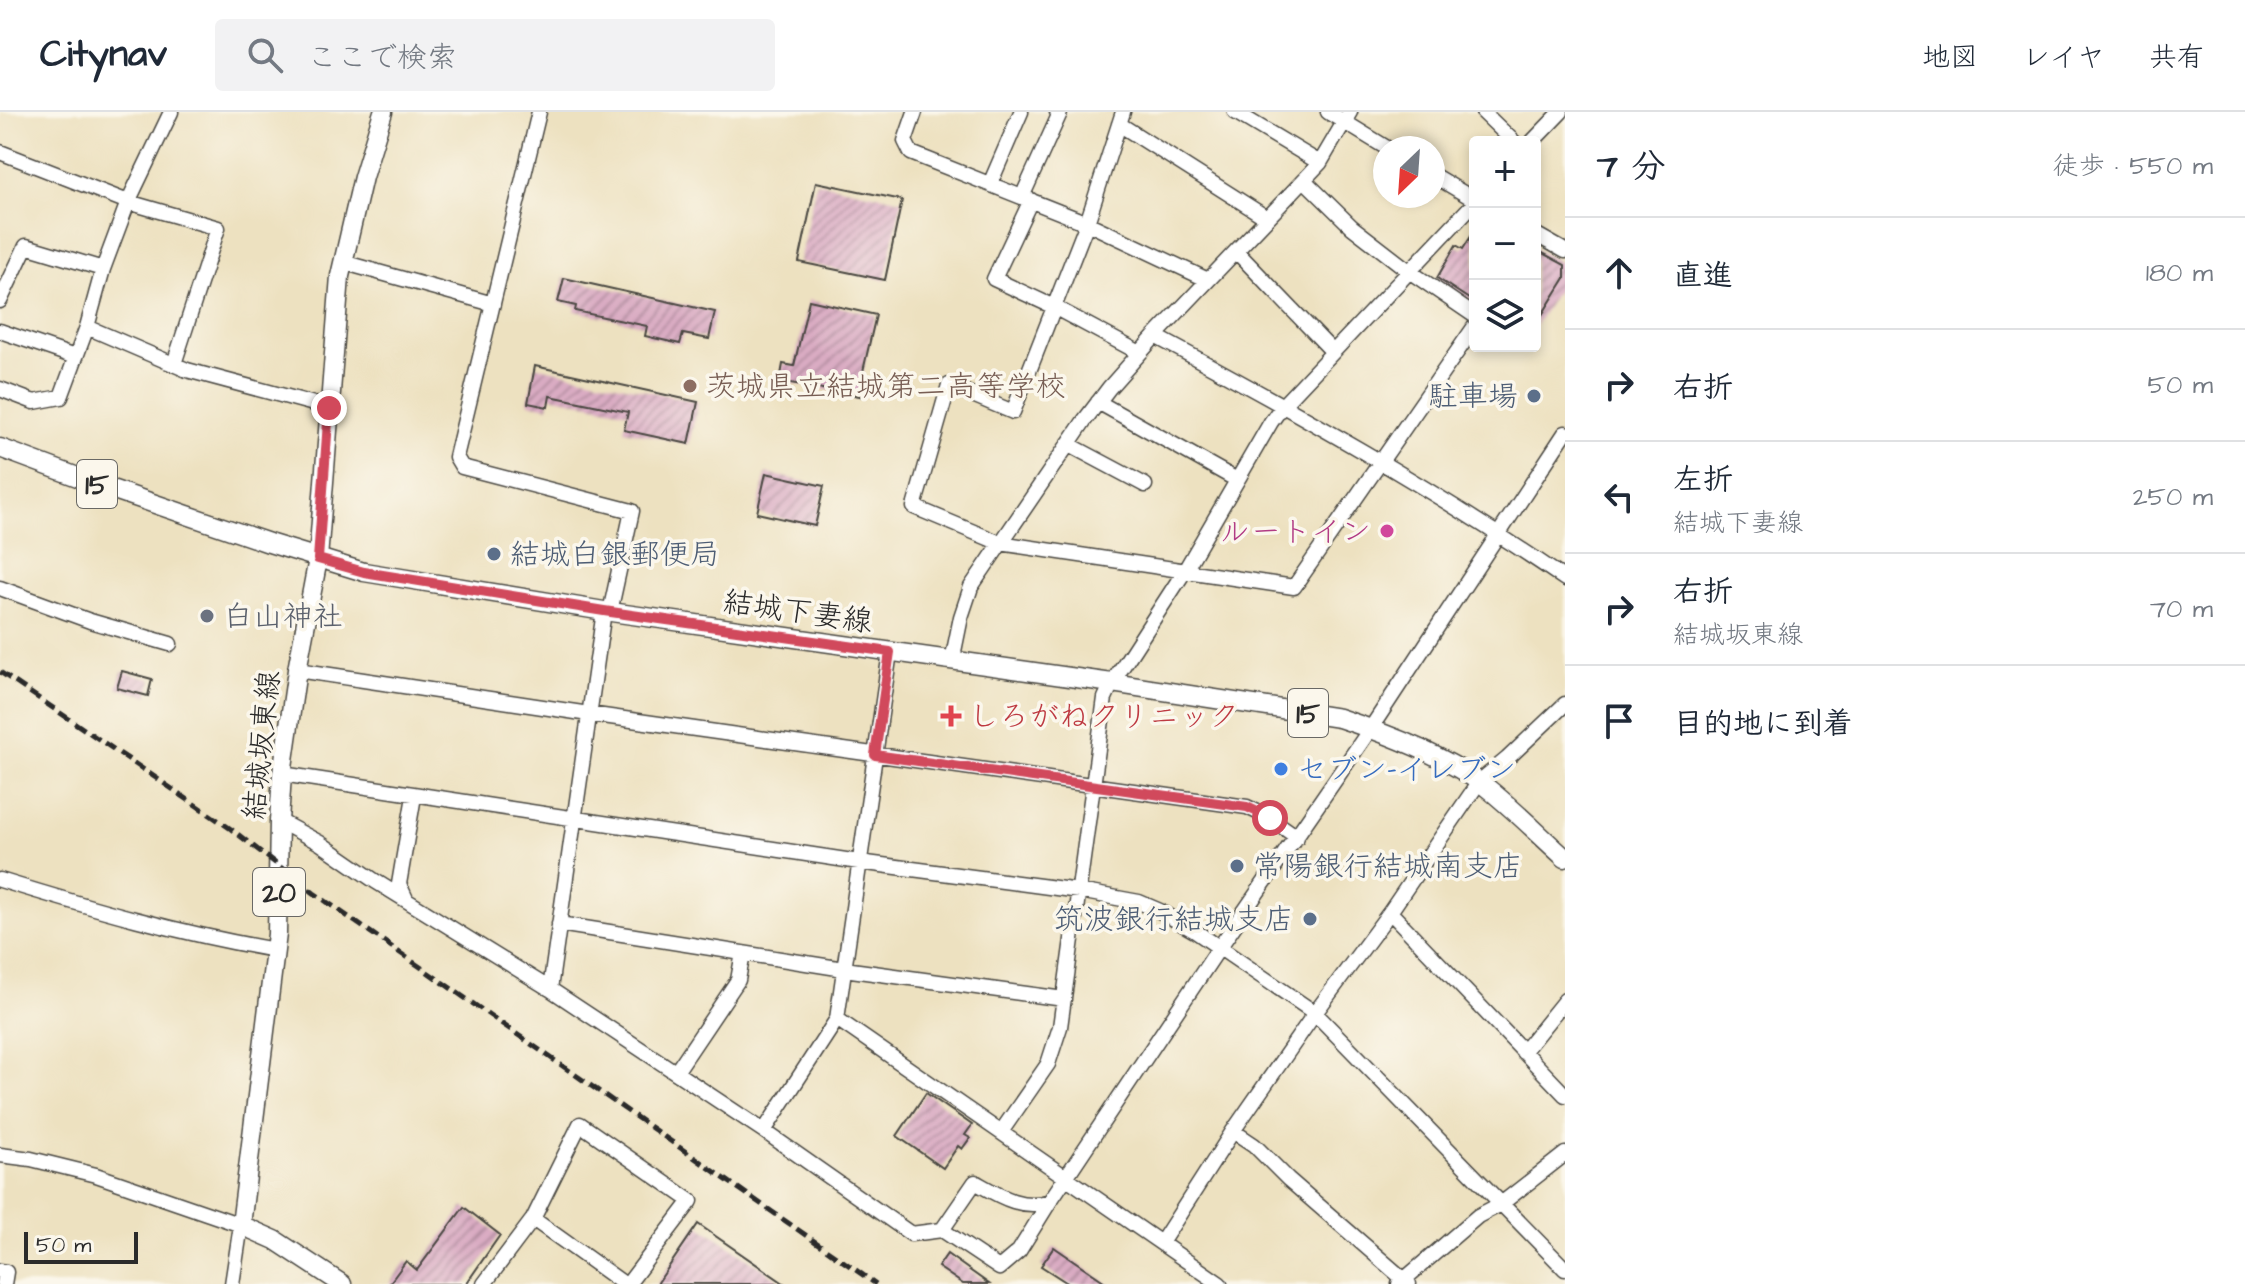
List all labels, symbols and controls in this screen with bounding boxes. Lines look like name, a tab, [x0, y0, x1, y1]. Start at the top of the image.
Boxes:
search box	[215, 19, 775, 91]
text: Citynav	[40, 29, 167, 81]
icon: search	[243, 33, 287, 77]
text: ここで検索	[307, 37, 457, 79]
text: 地図	[1922, 38, 1978, 77]
text: レイヤ	[2022, 38, 2105, 77]
text: 共有	[2149, 38, 2205, 77]
north arrow	[1373, 136, 1445, 208]
map controls	[1469, 136, 1541, 352]
button: +	[1469, 136, 1541, 208]
text: 7 分	[1597, 143, 1666, 191]
text: 徒歩 · 550 m	[2053, 148, 2213, 184]
button: −	[1469, 208, 1541, 280]
icon: ahead	[1597, 251, 1641, 295]
text: 直進	[1673, 255, 1733, 297]
text: 180 m	[2146, 255, 2213, 291]
button: layers	[1469, 280, 1541, 352]
icon: right	[1597, 363, 1641, 407]
place label: 茨城県立結城第二高等学校	[706, 366, 1066, 408]
text: 右折	[1673, 367, 1733, 409]
text: 50 m	[2148, 367, 2213, 403]
place label: 駐車場	[1428, 376, 1518, 418]
marker: 茨城県立結城第二高等学校	[681, 377, 699, 395]
marker: 駐車場	[1525, 387, 1543, 405]
route end	[311, 390, 347, 426]
text: 左折	[1673, 459, 1733, 501]
road number: 15	[77, 460, 117, 508]
icon: left	[1597, 475, 1641, 519]
text: 250 m	[2133, 479, 2213, 515]
text: 結城下妻線	[1673, 505, 1803, 541]
place label: ルートイン	[1220, 511, 1371, 553]
marker: ルートイン	[1378, 522, 1396, 540]
place label: 結城白銀郵便局	[510, 534, 720, 576]
marker: 結城白銀郵便局	[485, 545, 503, 563]
text: 右折	[1673, 571, 1733, 613]
street label: 結城下妻線	[721, 581, 875, 643]
icon: right	[1597, 587, 1641, 631]
text: 70 m	[2150, 591, 2213, 627]
place label: 白山神社	[223, 596, 343, 638]
marker: 白山神社	[198, 607, 216, 625]
text: 結城坂東線	[1673, 617, 1803, 653]
street label: 結城坂東線	[233, 668, 291, 822]
road number: 15	[1288, 689, 1328, 737]
place label: しろがねクリニック	[969, 696, 1239, 738]
icon: arrive	[1597, 699, 1641, 743]
text: 目的地に到着	[1673, 703, 1853, 745]
marker: しろがねクリニック	[940, 705, 962, 727]
place label: セブン-イレブン	[1297, 749, 1516, 791]
marker: セブン-イレブン	[1272, 760, 1290, 778]
route start	[1252, 800, 1288, 836]
place label: 常陽銀行結城南支店	[1253, 846, 1523, 888]
marker: 常陽銀行結城南支店	[1228, 857, 1246, 875]
road number: 20	[253, 868, 305, 916]
place label: 筑波銀行結城支店	[1054, 899, 1294, 941]
marker: 筑波銀行結城支店	[1301, 910, 1319, 928]
scale bar	[24, 1228, 138, 1264]
text: 50 m	[36, 1230, 91, 1261]

